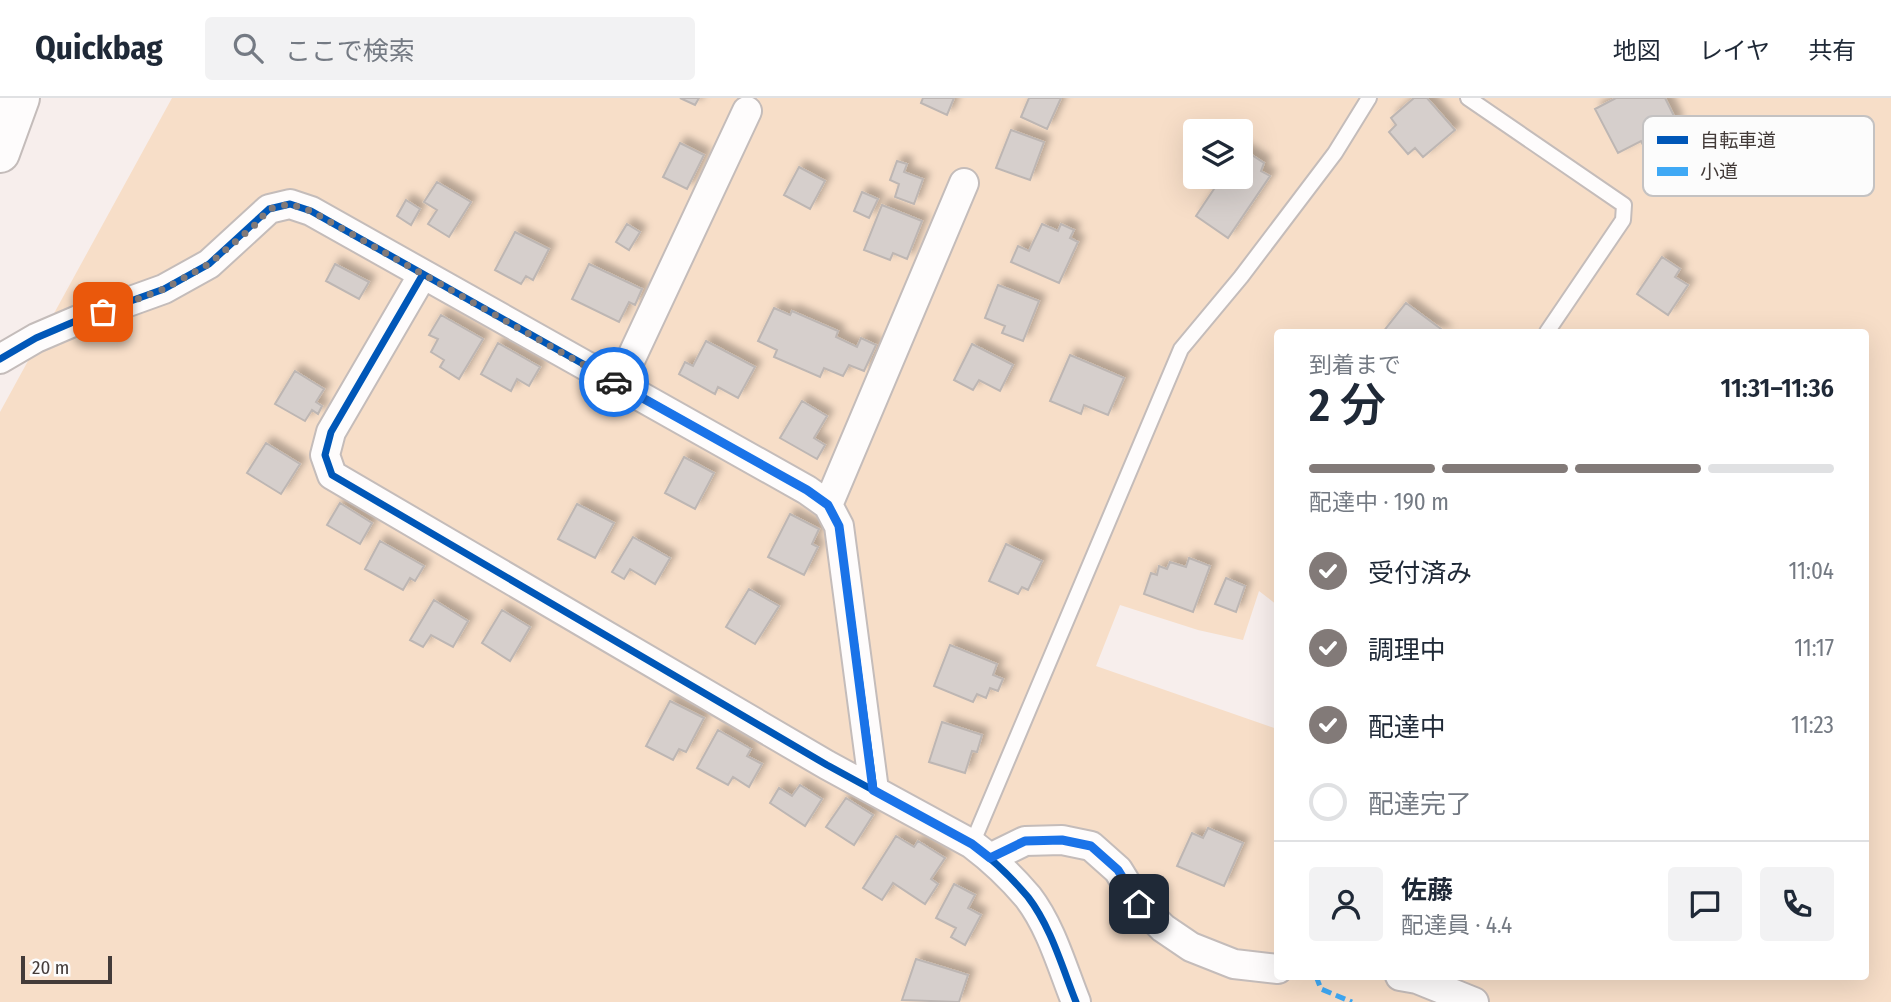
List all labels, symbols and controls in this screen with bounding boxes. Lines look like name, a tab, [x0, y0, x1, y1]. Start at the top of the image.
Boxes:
search box	[205, 17, 695, 80]
text: Quickbag	[35, 28, 163, 68]
icon: search	[229, 29, 267, 67]
text: ここで検索	[285, 36, 415, 67]
text: 地図	[1613, 37, 1661, 65]
text: レイヤ	[1699, 37, 1770, 65]
text: 共有	[1808, 37, 1856, 65]
legend	[1643, 116, 1874, 196]
map controls	[1183, 119, 1253, 189]
button: layers	[1183, 119, 1253, 189]
text: 自転車道	[1700, 129, 1776, 152]
text: 小道	[1700, 160, 1738, 183]
pin	[73, 282, 133, 342]
icon: bag	[84, 293, 122, 331]
courier	[579, 347, 649, 417]
text: 到着まで	[1309, 351, 1401, 379]
icon: car	[595, 363, 633, 401]
text: 11:31–11:36	[1721, 373, 1834, 404]
text: 2 分	[1309, 378, 1386, 433]
text: 配達中 · 190 m	[1309, 488, 1449, 516]
icon: check	[1309, 552, 1347, 590]
text: 11:04	[1788, 557, 1834, 585]
text: 受付済み	[1368, 558, 1472, 589]
icon: check	[1309, 629, 1347, 667]
text: 11:17	[1794, 634, 1834, 662]
text: 調理中	[1368, 635, 1446, 666]
icon: check	[1309, 706, 1347, 744]
text: 11:23	[1791, 711, 1834, 739]
text: 配達中	[1368, 712, 1446, 743]
text: 配達完了	[1368, 789, 1472, 820]
button: person	[1309, 867, 1383, 941]
button: chat	[1668, 867, 1742, 941]
button: phone	[1760, 867, 1834, 941]
pin	[1109, 874, 1169, 934]
text: 佐藤	[1401, 875, 1453, 906]
icon: home	[1120, 885, 1158, 923]
text: 配達員 · 4.4	[1401, 911, 1512, 939]
scale bar	[21, 953, 112, 985]
text: 20 m	[32, 956, 69, 979]

